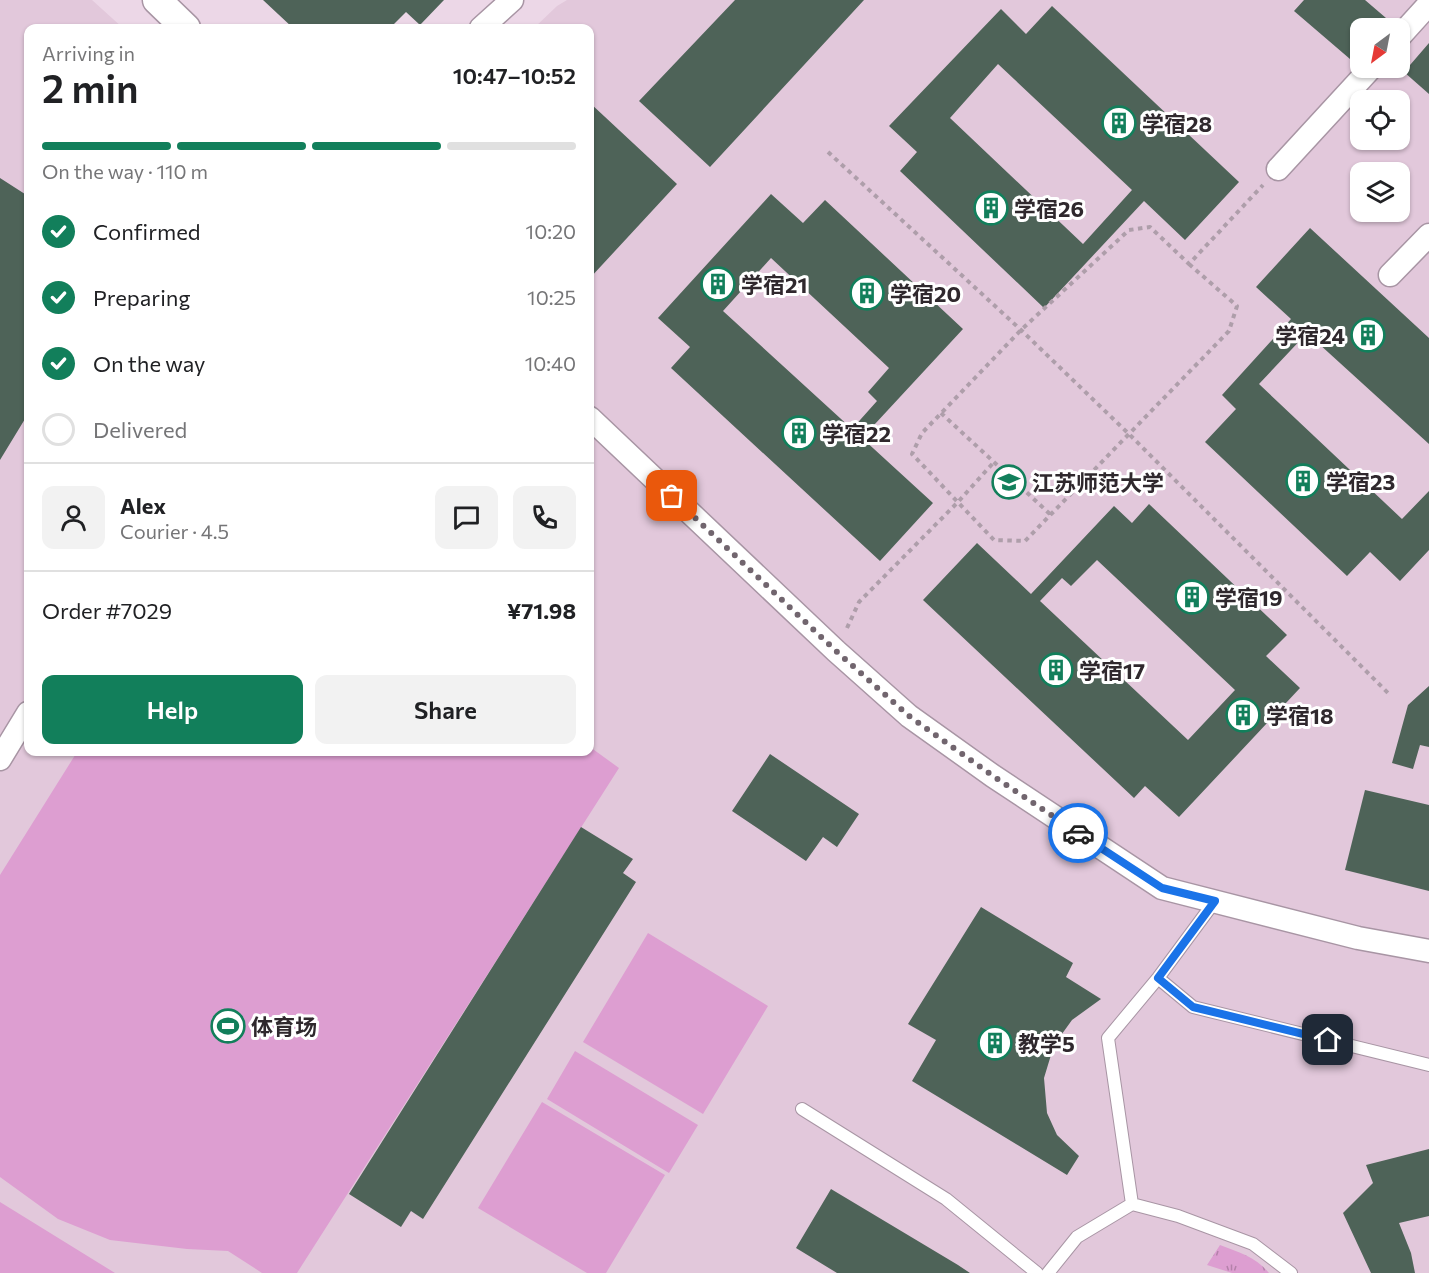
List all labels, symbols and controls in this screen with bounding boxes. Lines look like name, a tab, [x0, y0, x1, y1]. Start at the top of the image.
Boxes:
north arrow	[1350, 18, 1410, 78]
map controls	[1350, 18, 1410, 222]
text: Arriving in	[42, 41, 135, 65]
text: 10:47–10:52	[453, 62, 576, 89]
text: 2 min	[42, 63, 139, 111]
button: locate	[1350, 90, 1410, 150]
building icon: 学宿28	[1101, 105, 1137, 141]
place label: 学宿28	[1142, 110, 1212, 137]
text: On the way · 110 m	[42, 159, 208, 183]
button: layers	[1350, 162, 1410, 222]
building icon: 学宿26	[973, 190, 1009, 226]
place label: 学宿26	[1014, 195, 1084, 222]
icon: check	[42, 215, 75, 248]
text: Confirmed	[93, 218, 200, 245]
text: 10:20	[526, 219, 576, 243]
building icon: 学宿21	[700, 266, 736, 302]
place label: 学宿21	[741, 271, 807, 298]
building icon: 学宿20	[849, 275, 885, 311]
place label: 学宿20	[890, 280, 961, 307]
icon: check	[42, 281, 75, 314]
text: Preparing	[93, 284, 190, 311]
text: 10:25	[527, 285, 576, 309]
building icon: 学宿24	[1350, 317, 1386, 353]
place label: 学宿24	[1275, 322, 1345, 349]
icon: check	[42, 347, 75, 380]
text: On the way	[93, 350, 205, 377]
text: 10:40	[525, 351, 576, 375]
building icon: 学宿22	[781, 415, 817, 451]
text: Delivered	[93, 416, 187, 443]
place label: 学宿22	[822, 420, 891, 447]
building icon: 学宿23	[1285, 463, 1321, 499]
school or university icon: 江苏师范大学	[991, 464, 1027, 500]
place label: 学宿23	[1326, 468, 1395, 495]
place label: 江苏师范大学	[1032, 469, 1164, 496]
pin	[646, 470, 697, 521]
icon: bag	[655, 479, 688, 512]
button: person	[42, 486, 105, 549]
button: chat	[435, 486, 498, 549]
button: phone	[513, 486, 576, 549]
text: Alex	[120, 492, 166, 519]
text: Courier · 4.5	[120, 519, 229, 543]
building icon: 学宿19	[1174, 579, 1210, 615]
place label: 学宿19	[1215, 584, 1283, 611]
text: Order #7029	[42, 597, 172, 624]
text: ¥71.98	[507, 597, 576, 624]
building icon: 学宿17	[1038, 652, 1074, 688]
place label: 学宿17	[1079, 657, 1145, 684]
button: Help	[42, 675, 303, 744]
button: Share	[315, 675, 576, 744]
building icon: 学宿18	[1225, 697, 1261, 733]
place label: 学宿18	[1266, 702, 1334, 729]
courier	[1048, 803, 1108, 863]
icon: car	[1062, 817, 1095, 850]
sports icon: 体育场	[210, 1008, 246, 1044]
place label: 体育场	[251, 1013, 317, 1040]
pin	[1302, 1014, 1353, 1065]
icon: home	[1311, 1023, 1344, 1056]
building icon: 教学5	[977, 1025, 1013, 1061]
place label: 教学5	[1018, 1030, 1075, 1057]

